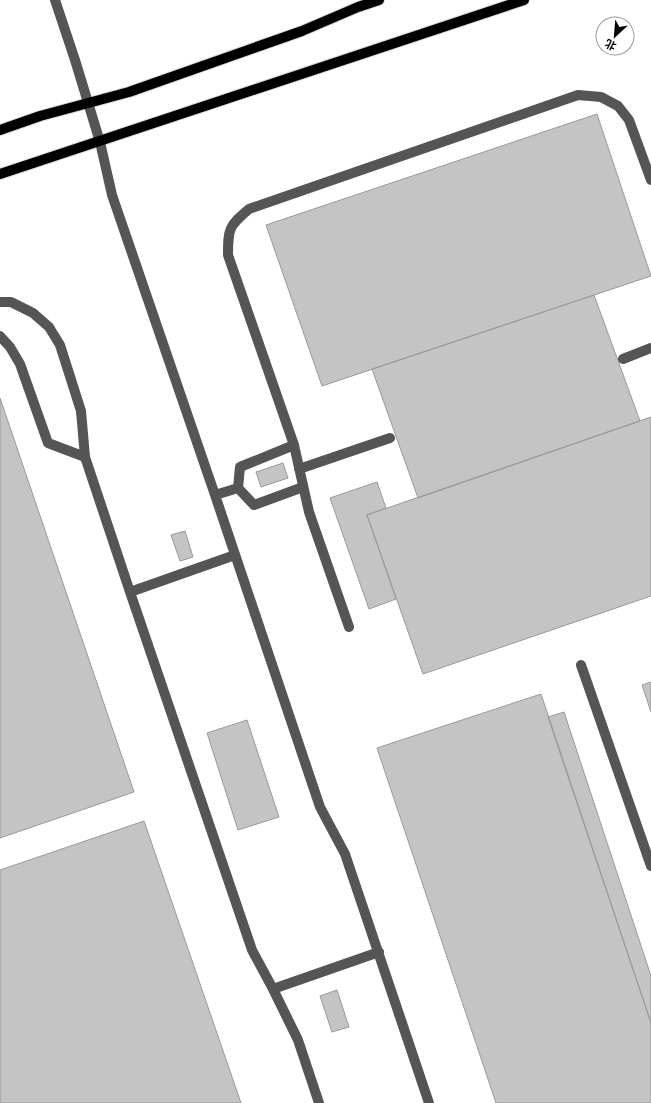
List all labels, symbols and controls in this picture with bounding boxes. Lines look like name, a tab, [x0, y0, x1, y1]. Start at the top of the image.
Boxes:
north arrow	[595, 16, 635, 56]
text: 北	[603, 36, 619, 53]

